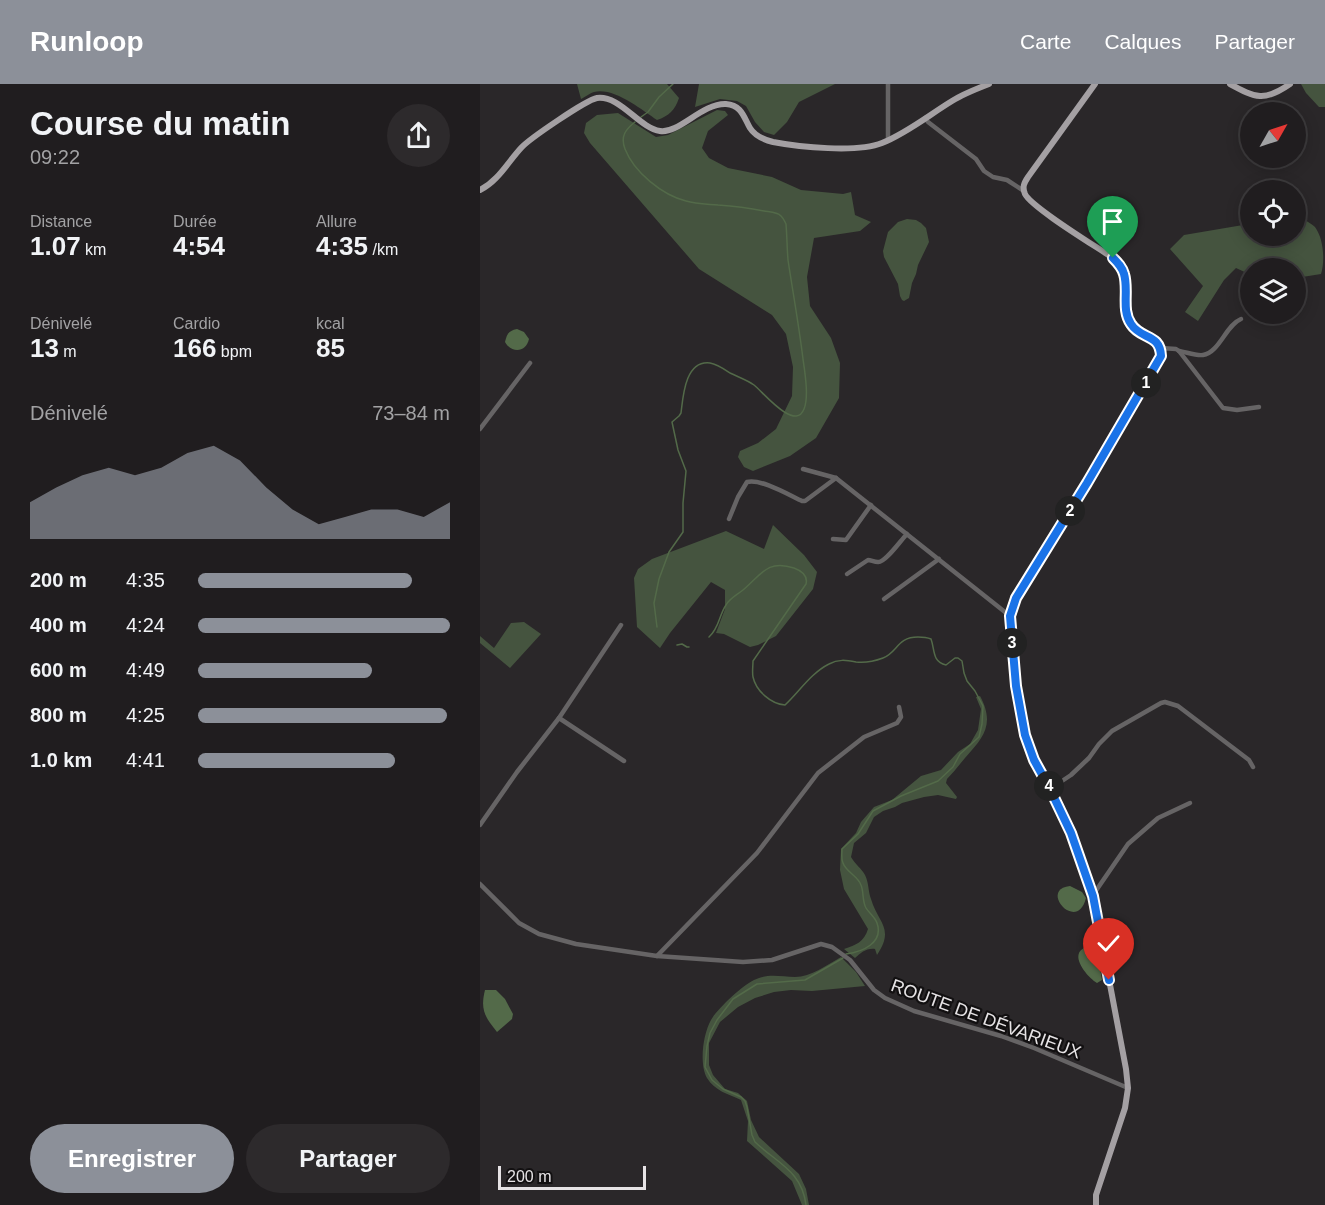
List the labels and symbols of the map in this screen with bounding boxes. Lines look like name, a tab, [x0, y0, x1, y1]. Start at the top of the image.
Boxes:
north arrow	[1240, 102, 1306, 168]
pin	[1087, 196, 1138, 258]
pin: 1	[1131, 368, 1161, 398]
pin: 2	[1055, 496, 1085, 526]
pin: 3	[997, 628, 1027, 658]
pin: 4	[1034, 771, 1064, 801]
pin	[1083, 918, 1134, 980]
street label: ROUTE DE DÉVARIEUX	[888, 975, 1084, 1063]
scale bar	[498, 1163, 646, 1190]

